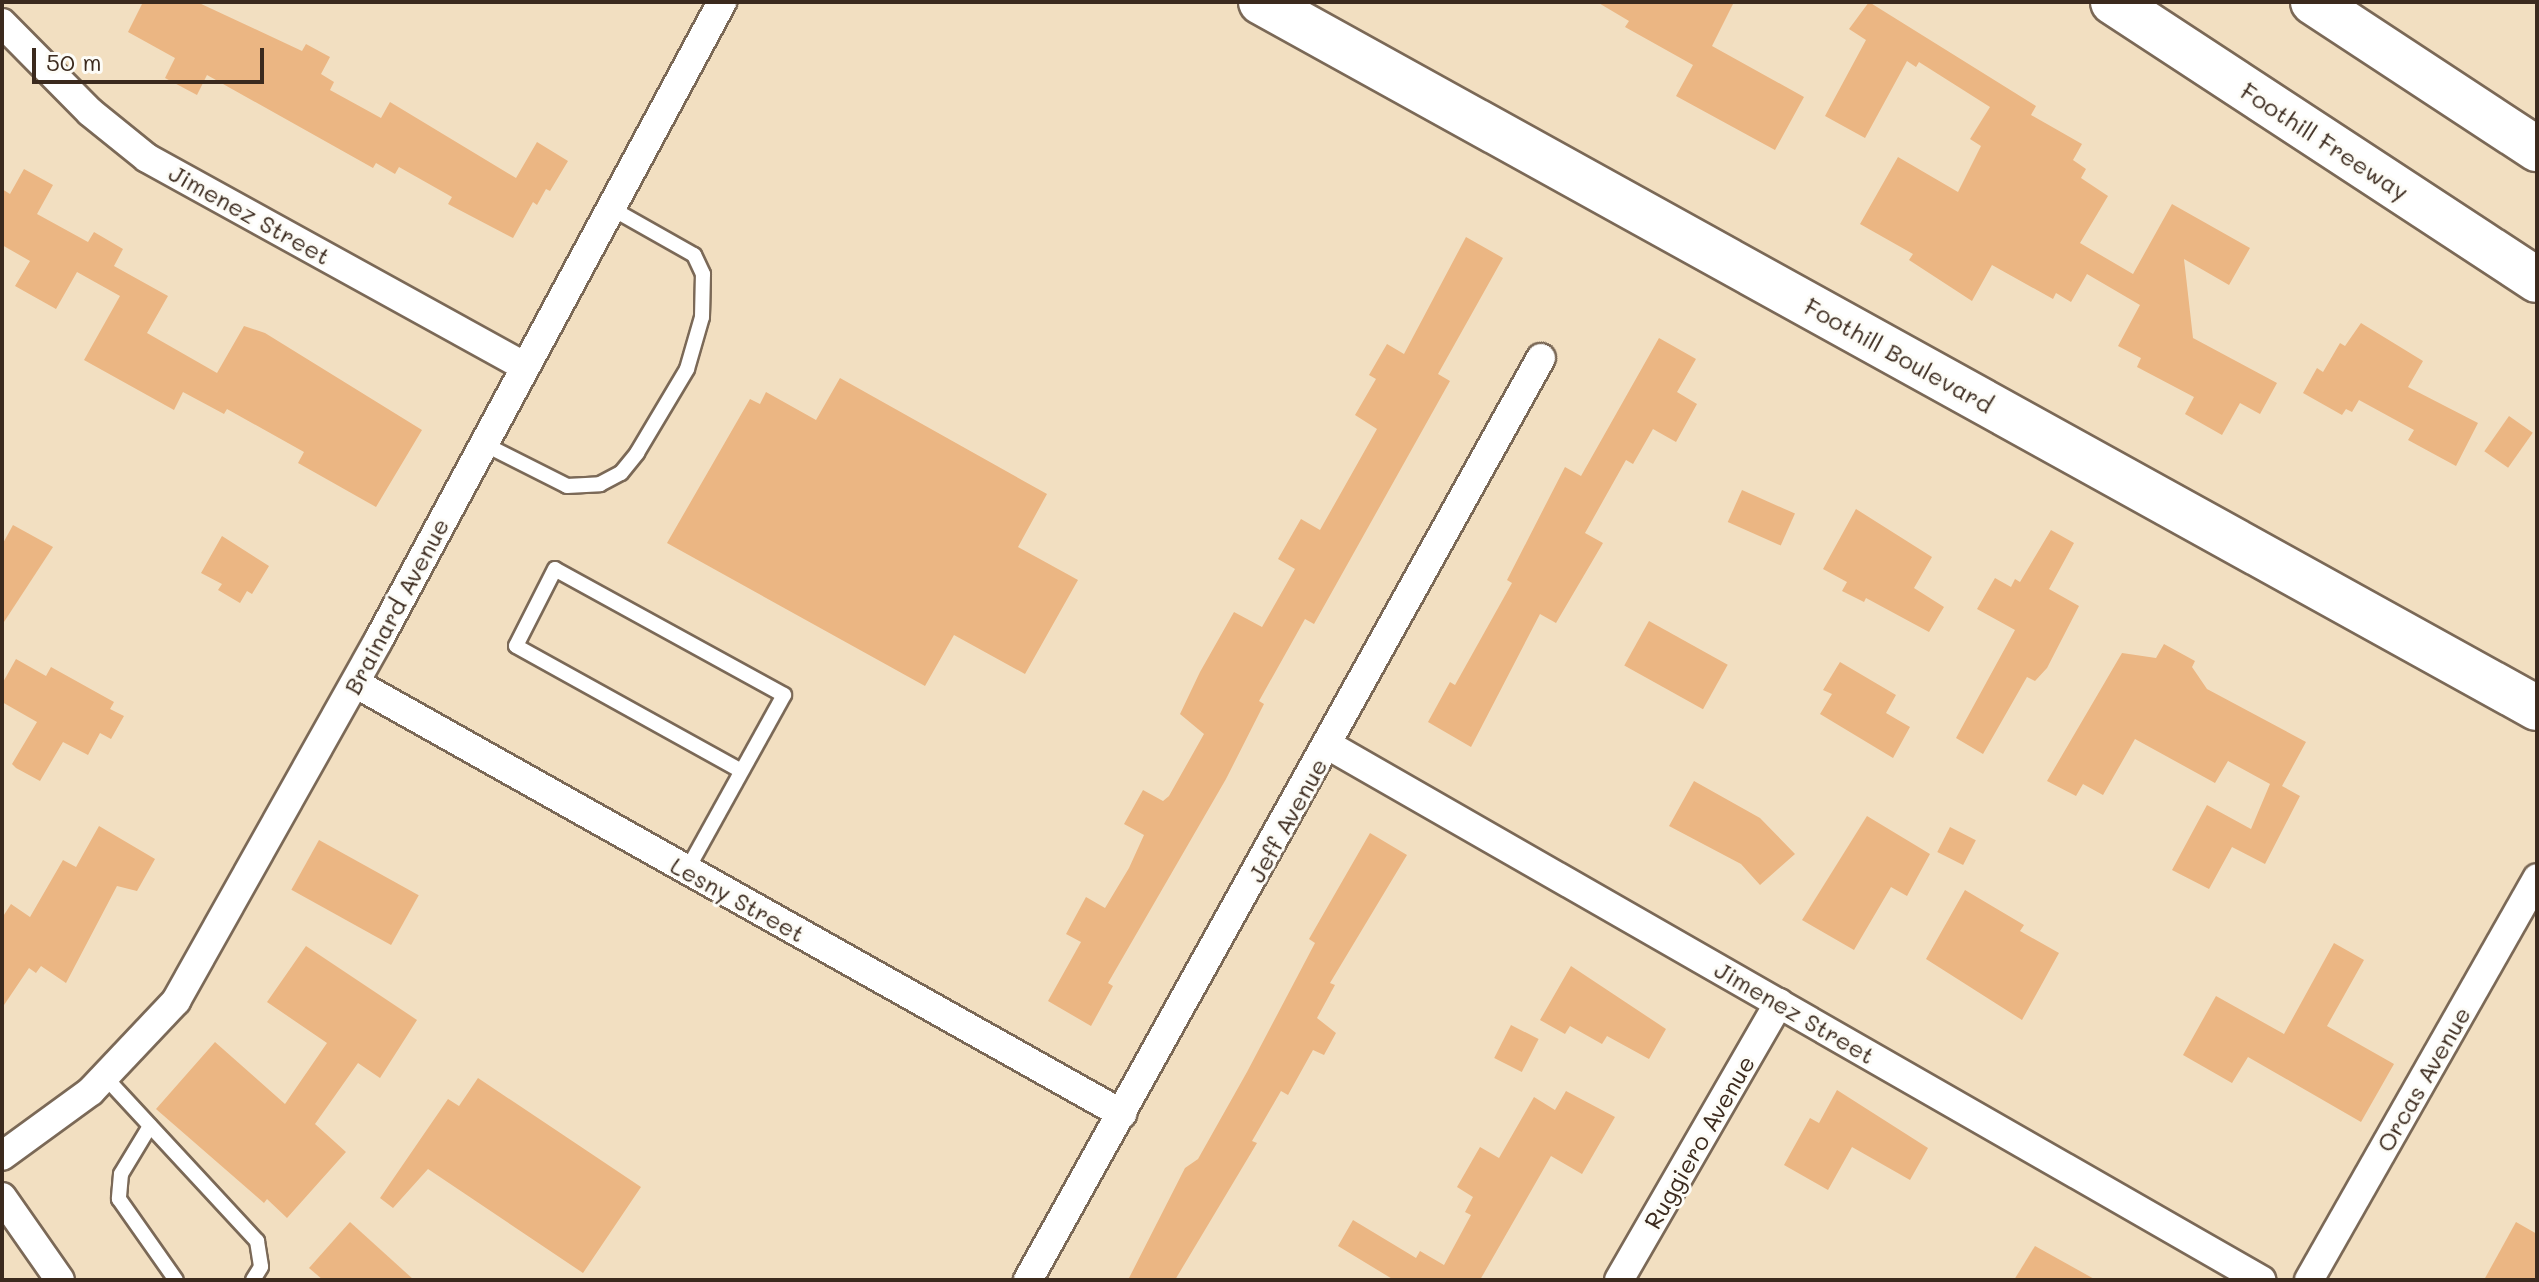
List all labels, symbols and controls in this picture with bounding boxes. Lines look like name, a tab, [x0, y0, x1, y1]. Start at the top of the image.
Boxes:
scale bar	[36, 32, 268, 82]
text: 50 m	[46, 46, 102, 77]
street label: Foothill Freeway	[2236, 76, 2414, 206]
street label: Jimenez Street	[164, 158, 336, 270]
street label: Foothill Boulevard	[1800, 291, 1998, 419]
street label: Brainard Avenue	[337, 513, 455, 699]
street label: Jeff Avenue	[1241, 753, 1333, 887]
street label: Lesny Street	[666, 850, 810, 948]
street label: Jimenez Street	[1710, 955, 1880, 1069]
street label: Orcas Avenue	[2370, 1001, 2476, 1157]
street label: Ruggiero Avenue	[1638, 1050, 1760, 1234]

